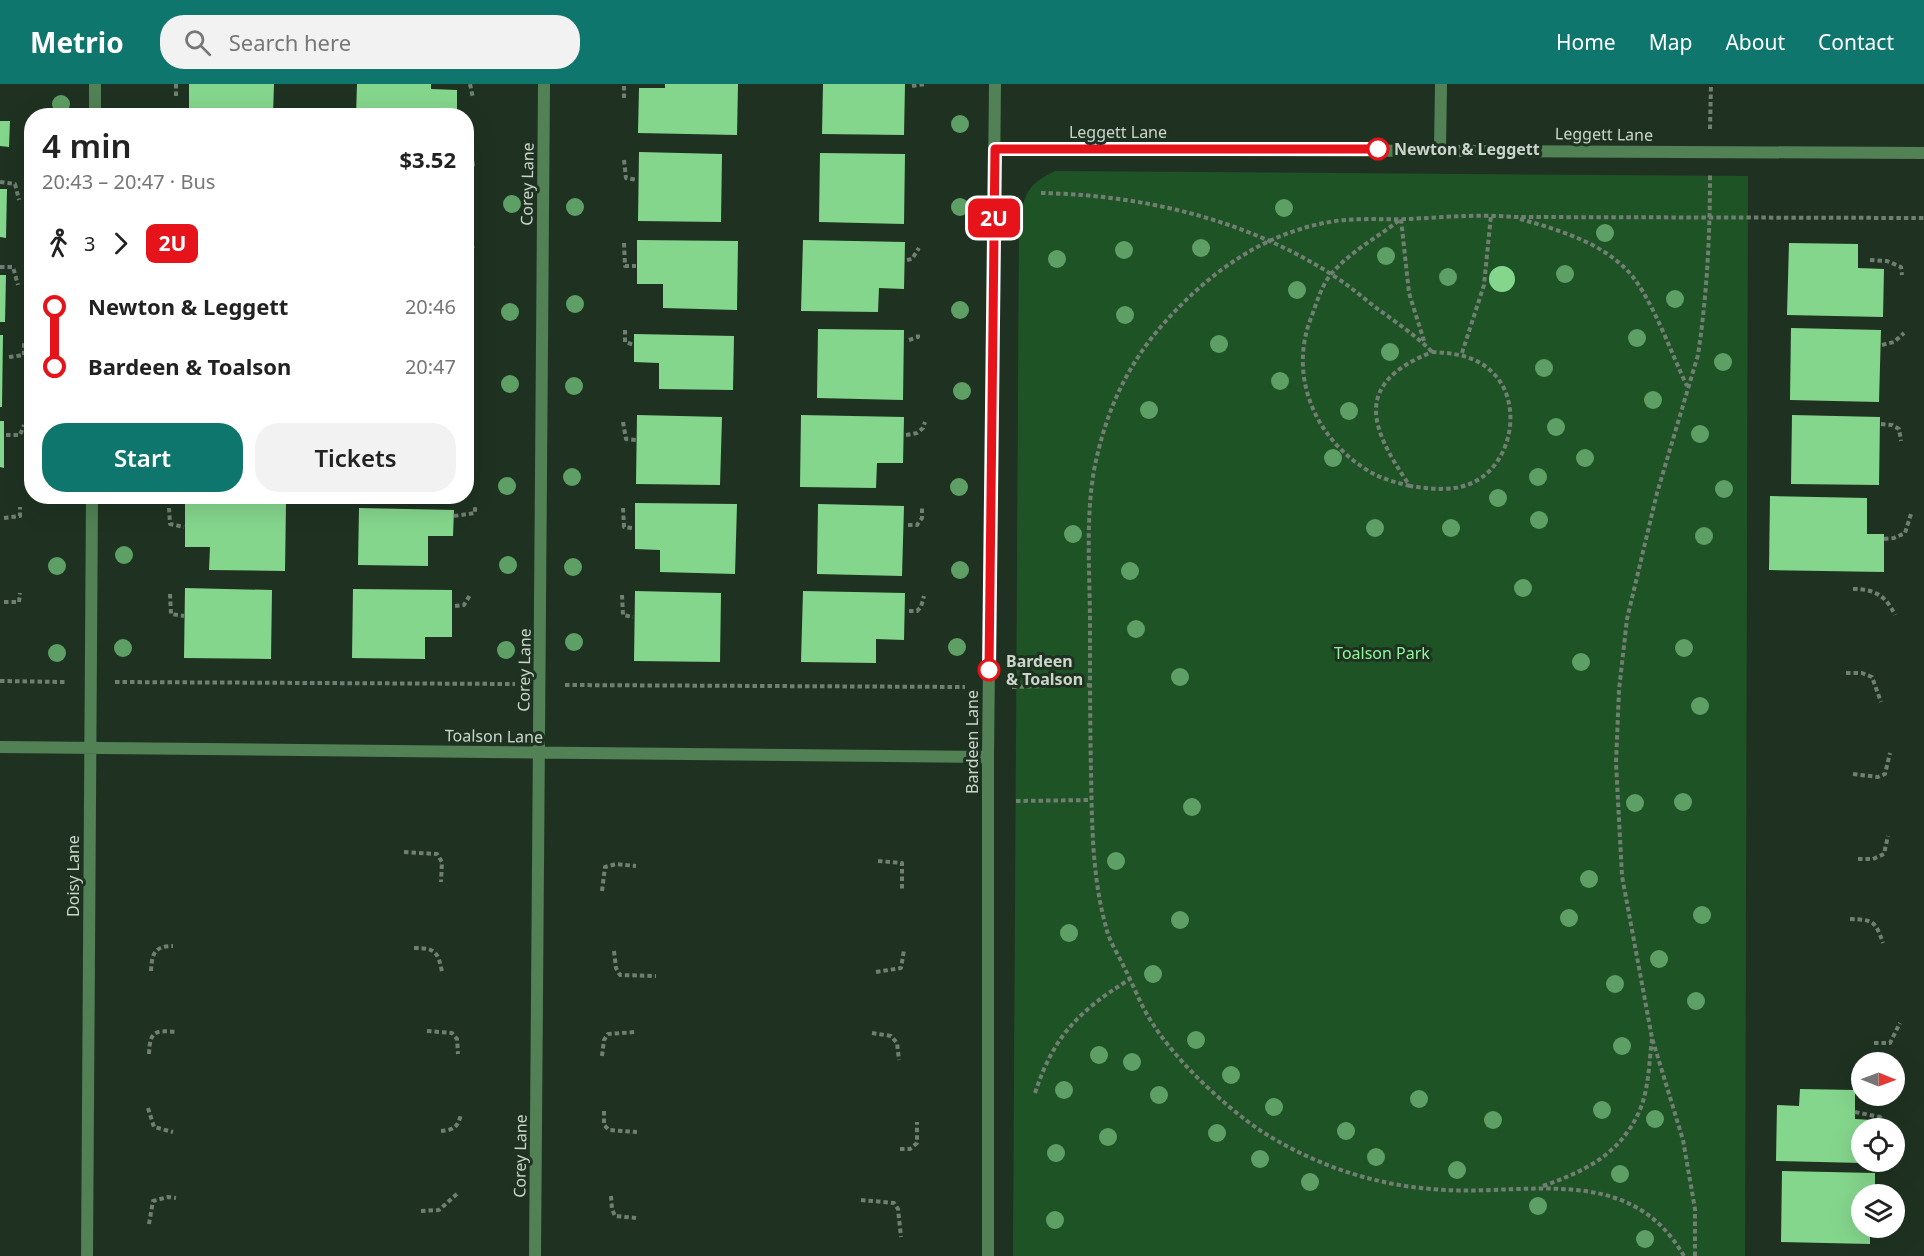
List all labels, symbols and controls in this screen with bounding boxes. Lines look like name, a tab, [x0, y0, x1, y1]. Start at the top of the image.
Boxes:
search box	[160, 15, 580, 69]
text: Metrio	[30, 23, 124, 61]
icon: search	[181, 26, 214, 59]
text: Search here	[229, 27, 351, 57]
text: Home	[1556, 28, 1616, 56]
text: Map	[1649, 28, 1692, 56]
text: About	[1725, 28, 1785, 56]
text: Contact	[1818, 28, 1894, 56]
street label: Leggett Lane	[1069, 121, 1167, 143]
street label: Leggett Lane	[1555, 122, 1653, 146]
text: 4 min	[42, 123, 132, 168]
marker: Newton & Leggett	[1367, 138, 1389, 160]
place label: Newton & Leggett	[1394, 138, 1540, 160]
street label: Corey Lane	[515, 142, 539, 226]
text: $3.52	[399, 144, 456, 174]
text: 20:43 – 20:47 · Bus	[42, 168, 215, 195]
line badge: 2U	[967, 198, 1021, 238]
text: 2U	[980, 204, 1008, 232]
icon: walk	[42, 227, 75, 260]
icon: forward	[104, 227, 137, 260]
text: 2U	[158, 229, 186, 257]
text: 3	[84, 230, 95, 257]
text: Newton & Leggett	[88, 291, 288, 321]
text: 20:46	[405, 293, 456, 320]
text: Bardeen & Toalson	[88, 351, 291, 381]
text: 20:47	[405, 353, 456, 380]
button: Start	[42, 423, 243, 492]
button: Tickets	[255, 423, 456, 492]
street label: Corey Lane	[512, 628, 536, 712]
park label: Toalson Park	[1334, 642, 1430, 664]
place label: Bardeen & Toalson	[1006, 650, 1083, 690]
marker: Bardeen & Toalson	[978, 659, 1000, 681]
street label: Bardeen Lane	[961, 690, 983, 794]
street label: Toalson Lane	[445, 724, 543, 748]
street label: Doisy Lane	[62, 835, 84, 917]
north arrow	[1851, 1052, 1905, 1106]
map controls	[1851, 1052, 1905, 1238]
street label: Corey Lane	[508, 1114, 532, 1198]
button: locate	[1851, 1118, 1905, 1172]
button: layers	[1851, 1184, 1905, 1238]

